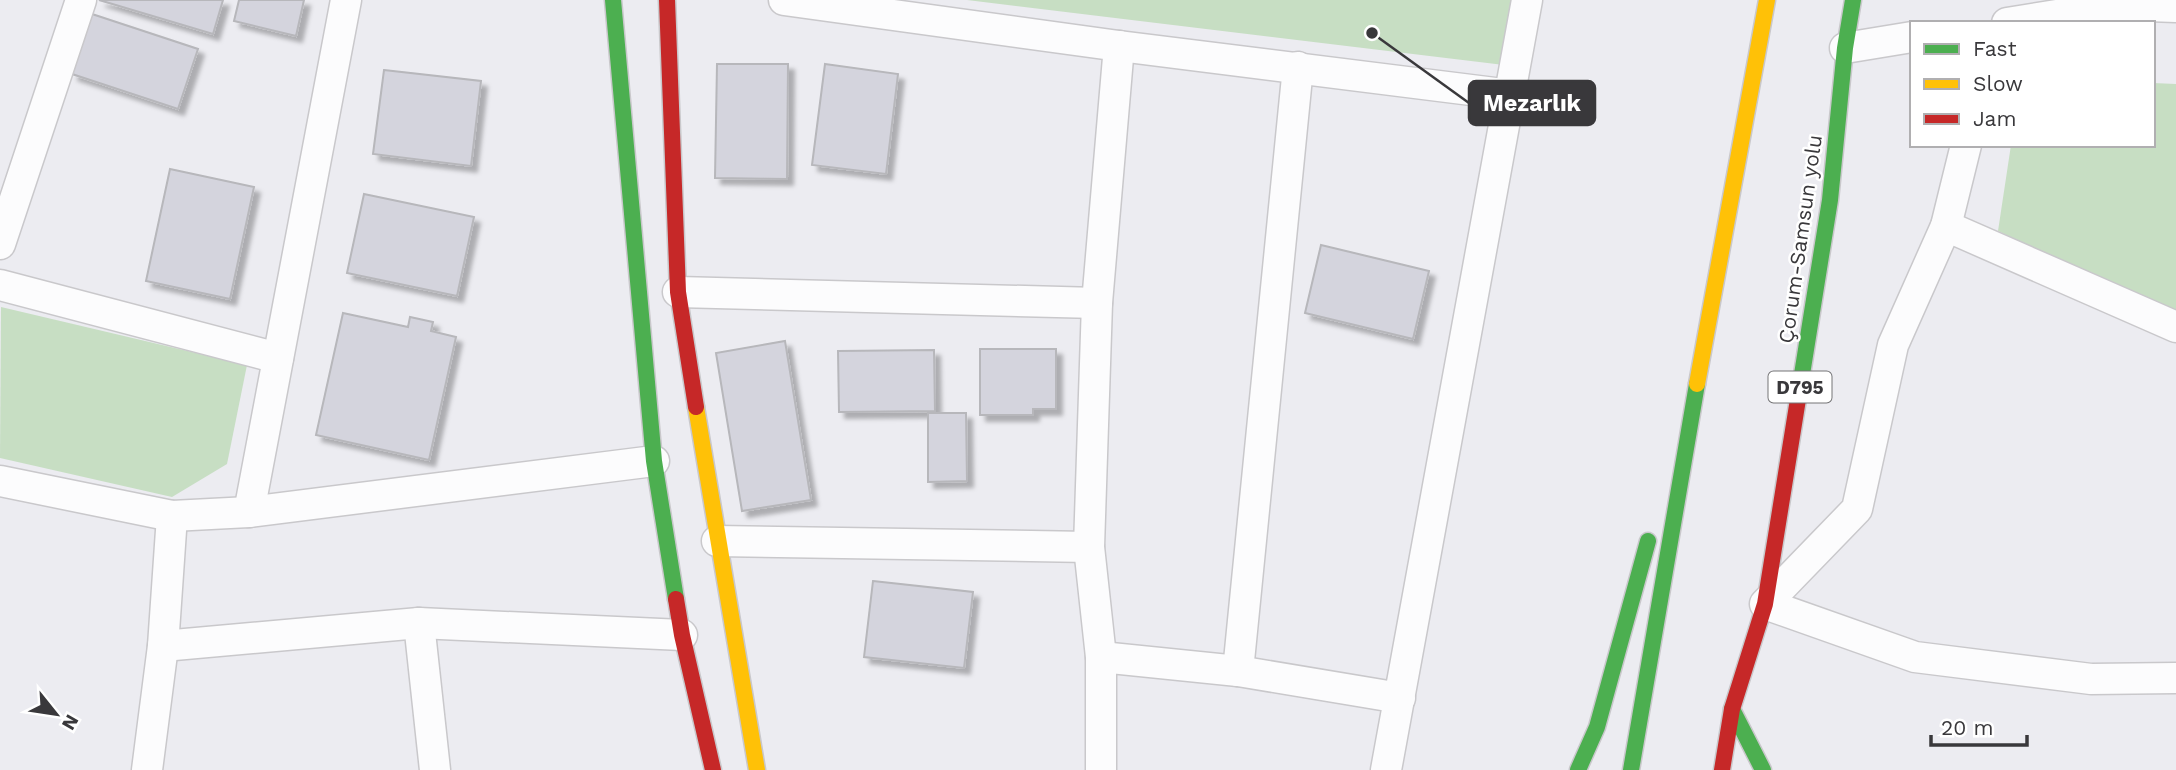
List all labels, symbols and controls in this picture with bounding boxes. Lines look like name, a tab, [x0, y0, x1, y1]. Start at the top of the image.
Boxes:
legend	[1910, 21, 2155, 147]
text: Fast	[1973, 36, 2017, 61]
text: Slow	[1973, 71, 2023, 96]
callout: Mezarlık	[1469, 81, 1595, 125]
text: Mezarlık	[1483, 90, 1582, 117]
text: Jam	[1973, 106, 2016, 131]
street label: Çorum-Samsun yolu	[1773, 133, 1827, 345]
road number: D795	[1769, 372, 1832, 402]
north arrow	[21, 679, 91, 749]
scale bar	[1931, 704, 2027, 748]
text: N	[57, 710, 84, 734]
text: 20 m	[1941, 715, 1993, 740]

